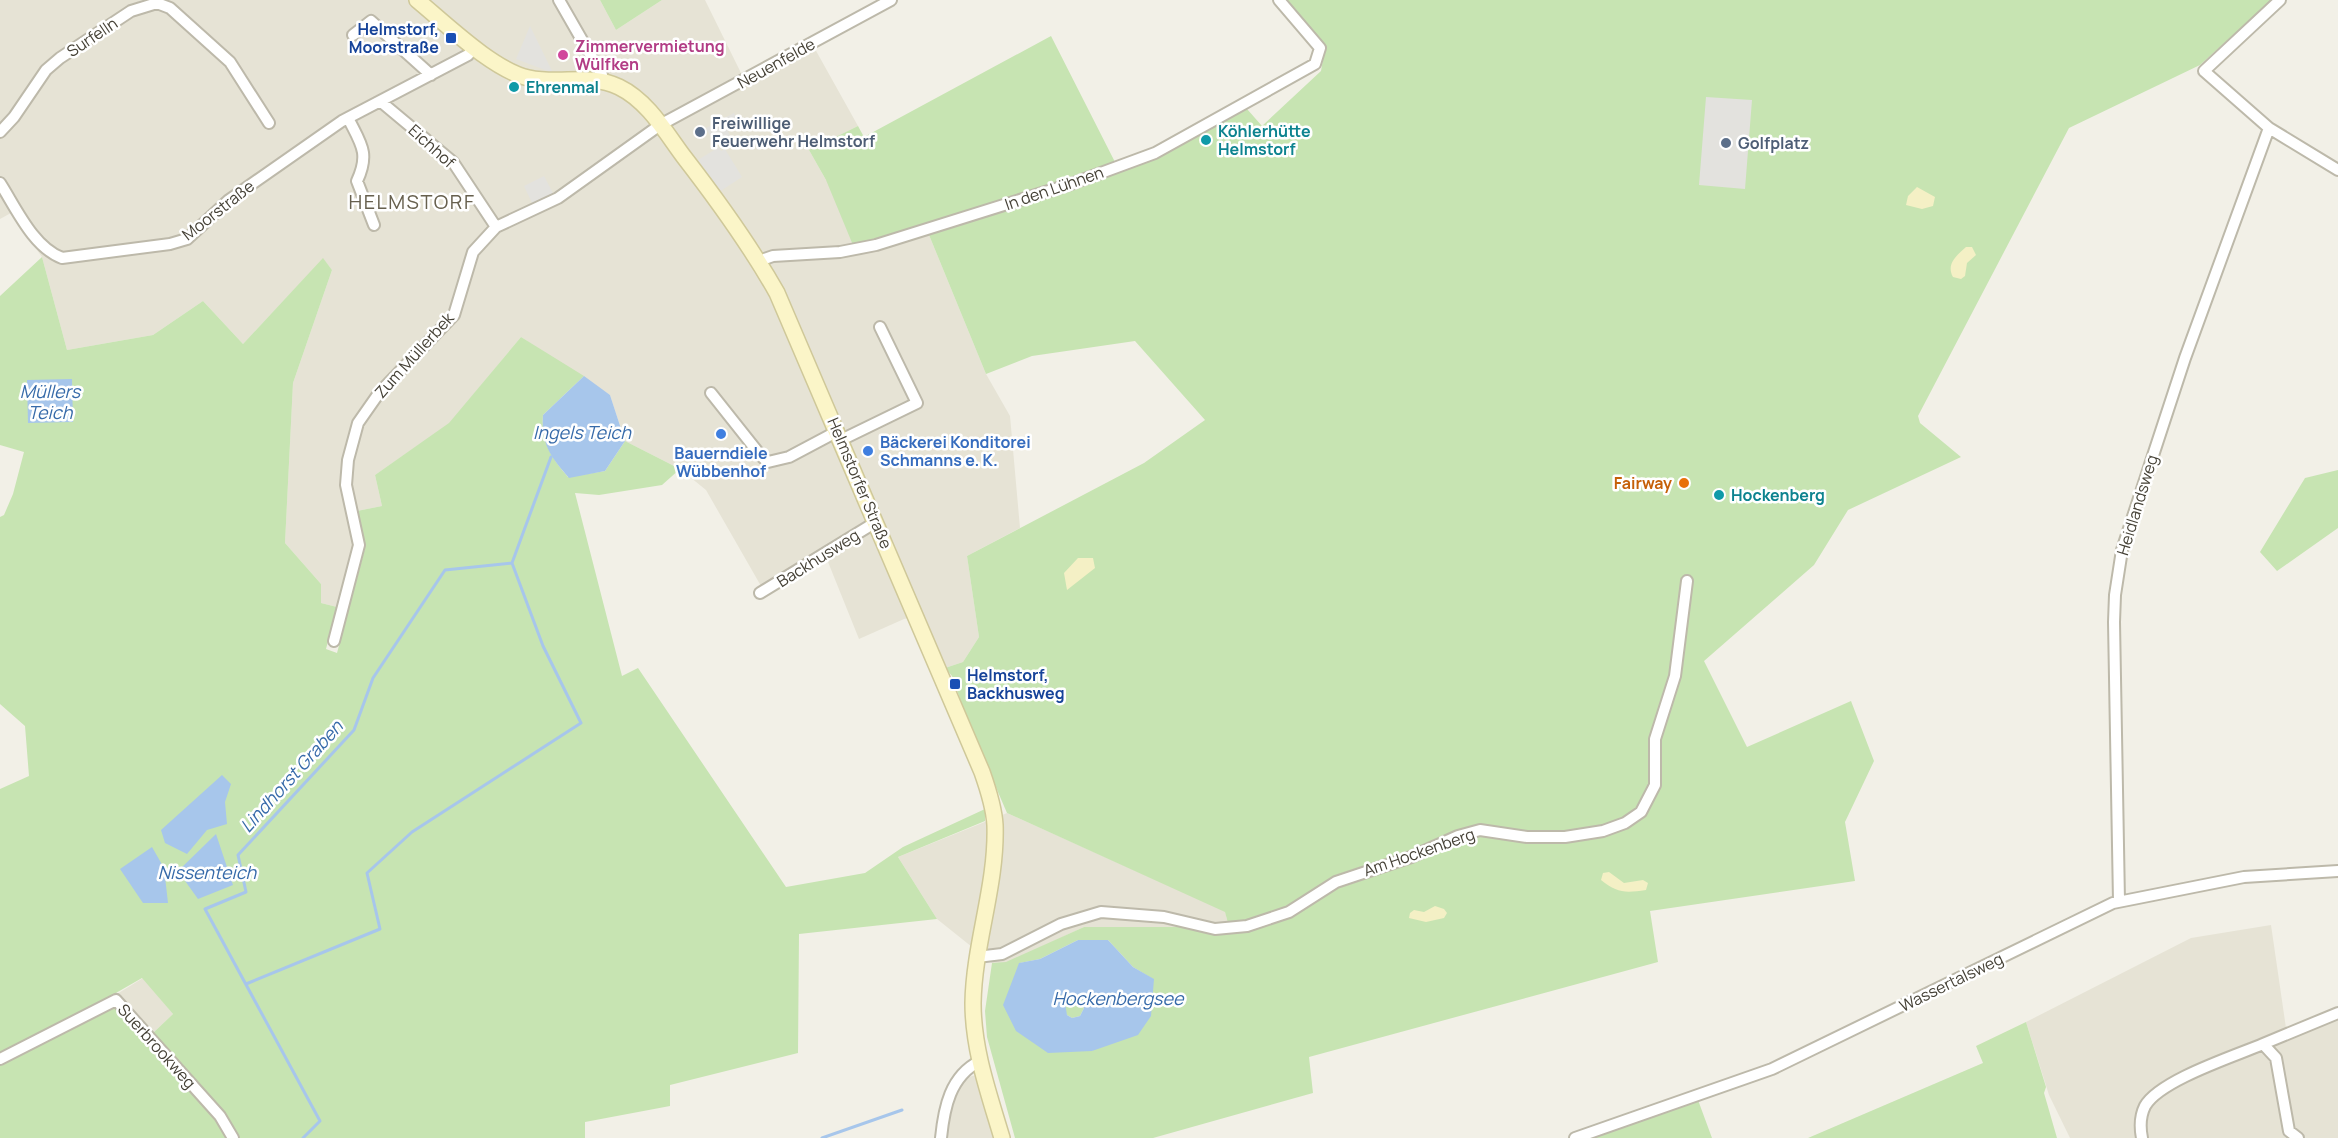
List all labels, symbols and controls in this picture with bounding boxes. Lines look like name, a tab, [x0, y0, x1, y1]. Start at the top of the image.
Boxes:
street label: Surfelln	[62, 12, 122, 62]
place label: Helmstorf, Moorstraße	[349, 18, 439, 58]
marker: Helmstorf, Moorstraße	[444, 31, 458, 45]
street label: Neuenfelde	[733, 33, 819, 93]
place label: Zimmervermietung Wülfken	[575, 35, 725, 75]
marker: Zimmervermietung Wülfken	[556, 48, 570, 62]
place label: Ehrenmal	[526, 76, 599, 98]
marker: Ehrenmal	[507, 80, 521, 94]
place label: Freiwillige Feuerwehr Helmstorf	[712, 112, 875, 152]
street label: Eichhof	[404, 119, 460, 173]
place label: Köhlerhütte Helmstorf	[1218, 120, 1311, 160]
marker: Freiwillige Feuerwehr Helmstorf	[693, 125, 707, 139]
place label: Golfplatz	[1738, 132, 1809, 154]
marker: Köhlerhütte Helmstorf	[1199, 133, 1213, 147]
marker: Golfplatz	[1719, 136, 1733, 150]
street label: In den Lühnen	[1002, 161, 1106, 215]
street label: Moorstraße	[177, 175, 259, 245]
district label: HELMSTORF	[348, 188, 476, 215]
street label: Zum Müllerbek	[370, 307, 459, 403]
water label: Müllers Teich	[20, 379, 82, 424]
street label: Helmstorfer Straße	[822, 414, 898, 552]
water label: Ingels Teich	[533, 420, 632, 444]
marker: Bauerndiele Wübbenhof	[714, 427, 728, 441]
place label: Bäckerei Konditorei Schmanns e. K.	[880, 431, 1031, 471]
place label: Bauerndiele Wübbenhof	[674, 442, 768, 482]
marker: Bäckerei Konditorei Schmanns e. K.	[861, 444, 875, 458]
street label: Heidlandsweg	[2111, 452, 2163, 558]
place label: Fairway	[1614, 472, 1672, 494]
marker: Fairway	[1677, 476, 1691, 490]
place label: Hockenberg	[1731, 484, 1825, 506]
marker: Hockenberg	[1712, 488, 1726, 502]
street label: Backhusweg	[773, 524, 863, 592]
place label: Helmstorf, Backhusweg	[967, 664, 1065, 704]
marker: Helmstorf, Backhusweg	[948, 677, 962, 691]
water label: Lindhorst Graben	[234, 714, 349, 837]
street label: Am Hockenberg	[1360, 823, 1478, 881]
water label: Nissenteich	[158, 860, 258, 884]
street label: Wassertalsweg	[1895, 947, 2007, 1017]
water label: Hockenbergsee	[1052, 986, 1185, 1010]
street label: Suerbrookweg	[113, 999, 201, 1093]

